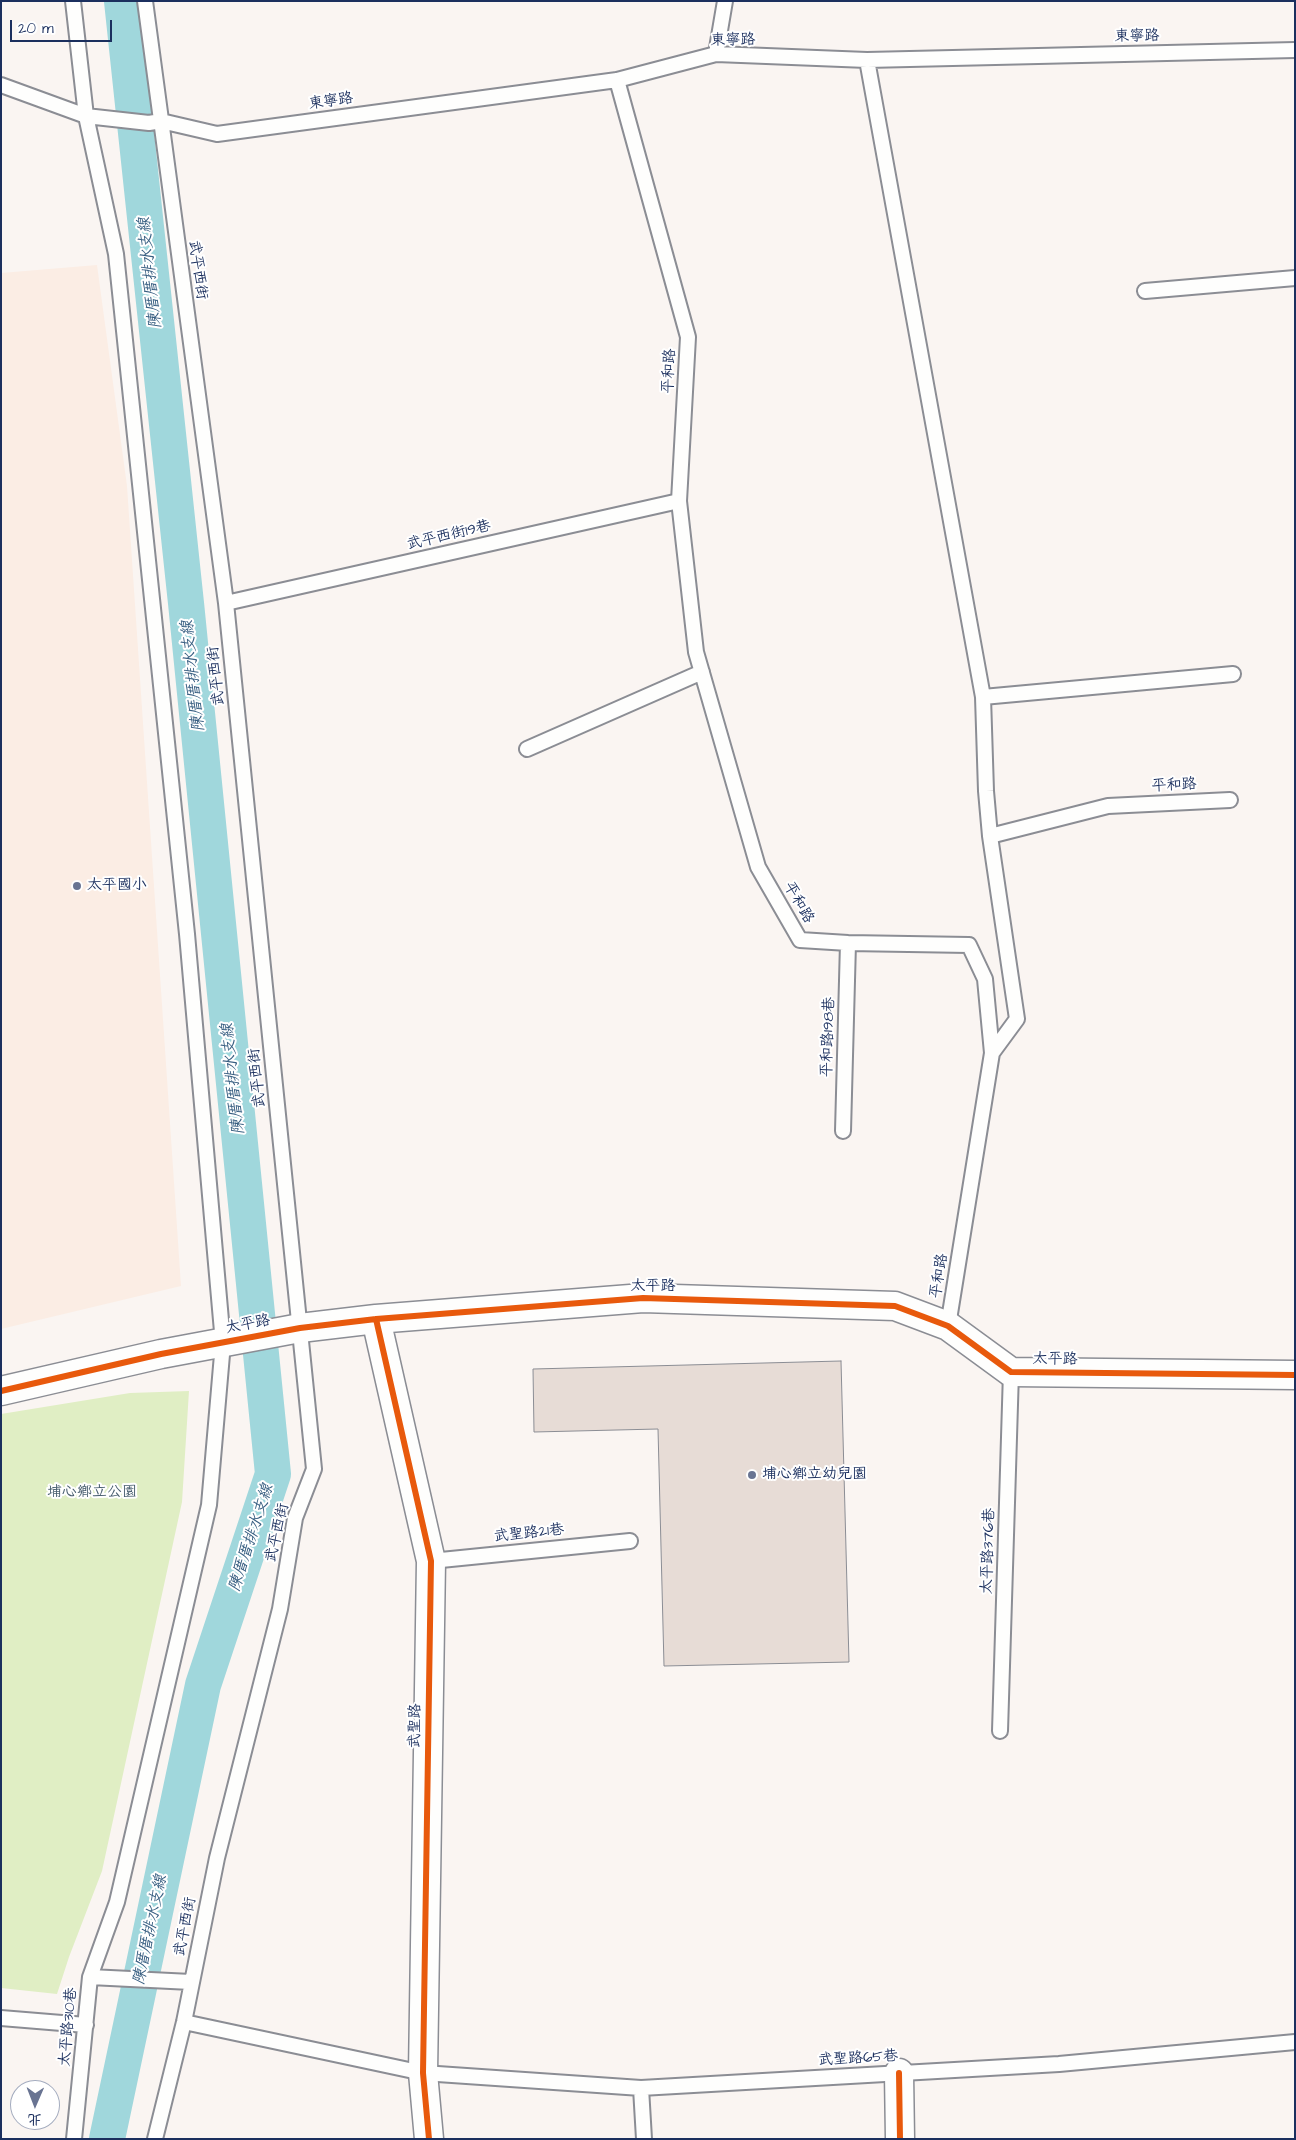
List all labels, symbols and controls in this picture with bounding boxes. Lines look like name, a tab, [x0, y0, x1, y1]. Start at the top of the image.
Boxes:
scale bar	[12, 10, 115, 42]
text: 20 m	[18, 18, 54, 39]
street label: 東寧路	[1114, 28, 1160, 46]
street label: 東寧路	[710, 32, 756, 50]
street label: 東寧路	[307, 90, 355, 114]
water label: 陳厝厝排水支線	[136, 216, 166, 330]
street label: 武平西街	[184, 239, 210, 301]
street label: 平和路	[660, 348, 680, 394]
street label: 武平西街19巷	[405, 518, 493, 554]
water label: 陳厝厝排水支線	[179, 619, 209, 733]
street label: 武平西街	[205, 645, 229, 707]
street label: 平和路	[1151, 776, 1197, 796]
place label: 太平國小	[87, 877, 147, 895]
street label: 平和路	[779, 879, 817, 927]
marker: 太平國小	[71, 880, 83, 892]
street label: 平和路198巷	[819, 997, 839, 1077]
water label: 陳厝厝排水支線	[219, 1022, 249, 1136]
street label: 武平西街	[246, 1047, 270, 1109]
street label: 平和路	[928, 1252, 952, 1300]
street label: 太平路	[631, 1278, 675, 1296]
street label: 太平路	[224, 1312, 272, 1338]
street label: 太平路	[1032, 1351, 1078, 1369]
place label: 埔心鄉立幼兒園	[762, 1466, 867, 1484]
marker: 埔心鄉立幼兒園	[746, 1469, 758, 1481]
water label: 陳厝厝排水支線	[226, 1482, 278, 1594]
park label: 埔心鄉立公園	[47, 1484, 137, 1502]
street label: 武平西街	[262, 1502, 294, 1564]
street label: 太平路376巷	[979, 1508, 999, 1594]
street label: 武聖路21巷	[493, 1521, 565, 1547]
street label: 武聖路	[407, 1703, 425, 1749]
water label: 陳厝厝排水支線	[130, 1873, 172, 1987]
street label: 武平西街	[171, 1896, 201, 1958]
street label: 太平路310巷	[57, 1987, 81, 2067]
street label: 武聖路65巷	[818, 2048, 898, 2070]
north arrow	[10, 2080, 60, 2130]
text: 北	[28, 2109, 42, 2129]

